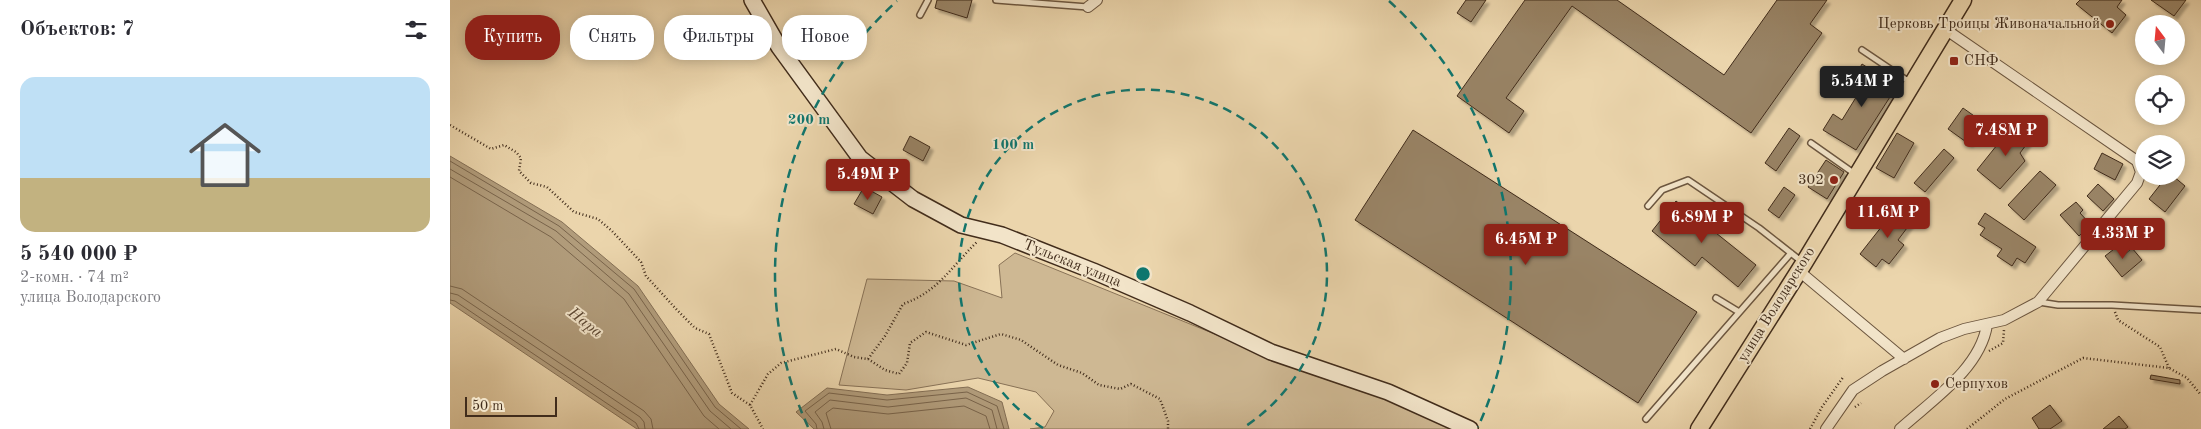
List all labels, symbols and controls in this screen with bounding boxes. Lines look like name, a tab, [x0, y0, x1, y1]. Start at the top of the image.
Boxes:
chip: Купить	[465, 15, 560, 60]
chip: Снять	[570, 15, 654, 60]
chip: Фильтры	[664, 15, 772, 60]
chip: Новое	[782, 15, 867, 60]
north arrow	[2135, 15, 2185, 65]
map controls	[2135, 15, 2185, 185]
icon: filters	[402, 16, 430, 44]
place label: Церковь Троицы Живоначальной	[1878, 17, 2100, 32]
marker: Церковь Троицы Живоначальной	[2104, 18, 2116, 30]
text: Объектов: 7	[20, 19, 134, 40]
place label: СНФ	[1964, 54, 1999, 69]
marker: СНФ	[1948, 55, 1960, 67]
pin: 5.54M ₽	[1816, 66, 1908, 108]
text: 5.54M ₽	[1831, 74, 1893, 90]
button: locate	[2135, 75, 2185, 125]
icon: home	[180, 110, 270, 200]
text: 200 m	[788, 113, 830, 128]
pin: 7.48M ₽	[1960, 114, 2052, 157]
text: 7.48M ₽	[1975, 123, 2037, 139]
button: layers	[2135, 135, 2185, 185]
text: 100 m	[992, 138, 1034, 153]
pin: 5.49M ₽	[822, 158, 914, 201]
text: 5.49M ₽	[837, 167, 899, 183]
place label: 302	[1798, 173, 1824, 188]
marker: 302	[1828, 174, 1840, 186]
pin: 11.6M ₽	[1842, 196, 1934, 239]
pin: 6.89M ₽	[1656, 202, 1748, 244]
text: 11.6M ₽	[1857, 205, 1919, 221]
text: 6.89M ₽	[1671, 210, 1733, 226]
pin: 4.33M ₽	[2077, 218, 2169, 260]
pin: 6.45M ₽	[1480, 224, 1572, 266]
text: 4.33M ₽	[2092, 226, 2154, 242]
text: 6.45M ₽	[1495, 232, 1557, 248]
street label: Тульская улица	[1021, 238, 1124, 291]
text: 5 540 000 ₽	[20, 244, 138, 265]
street label: улица Володарского	[1736, 245, 1818, 365]
centre of rings	[1134, 265, 1152, 283]
text: 2-комн. · 74 m²	[20, 270, 129, 286]
text: улица Володарского	[20, 290, 161, 306]
water label: Нара	[564, 304, 605, 341]
place label: Серпухов	[1945, 377, 2008, 392]
marker: Серпухов	[1929, 378, 1941, 390]
scale bar	[465, 394, 558, 417]
text: 50 m	[472, 399, 503, 413]

